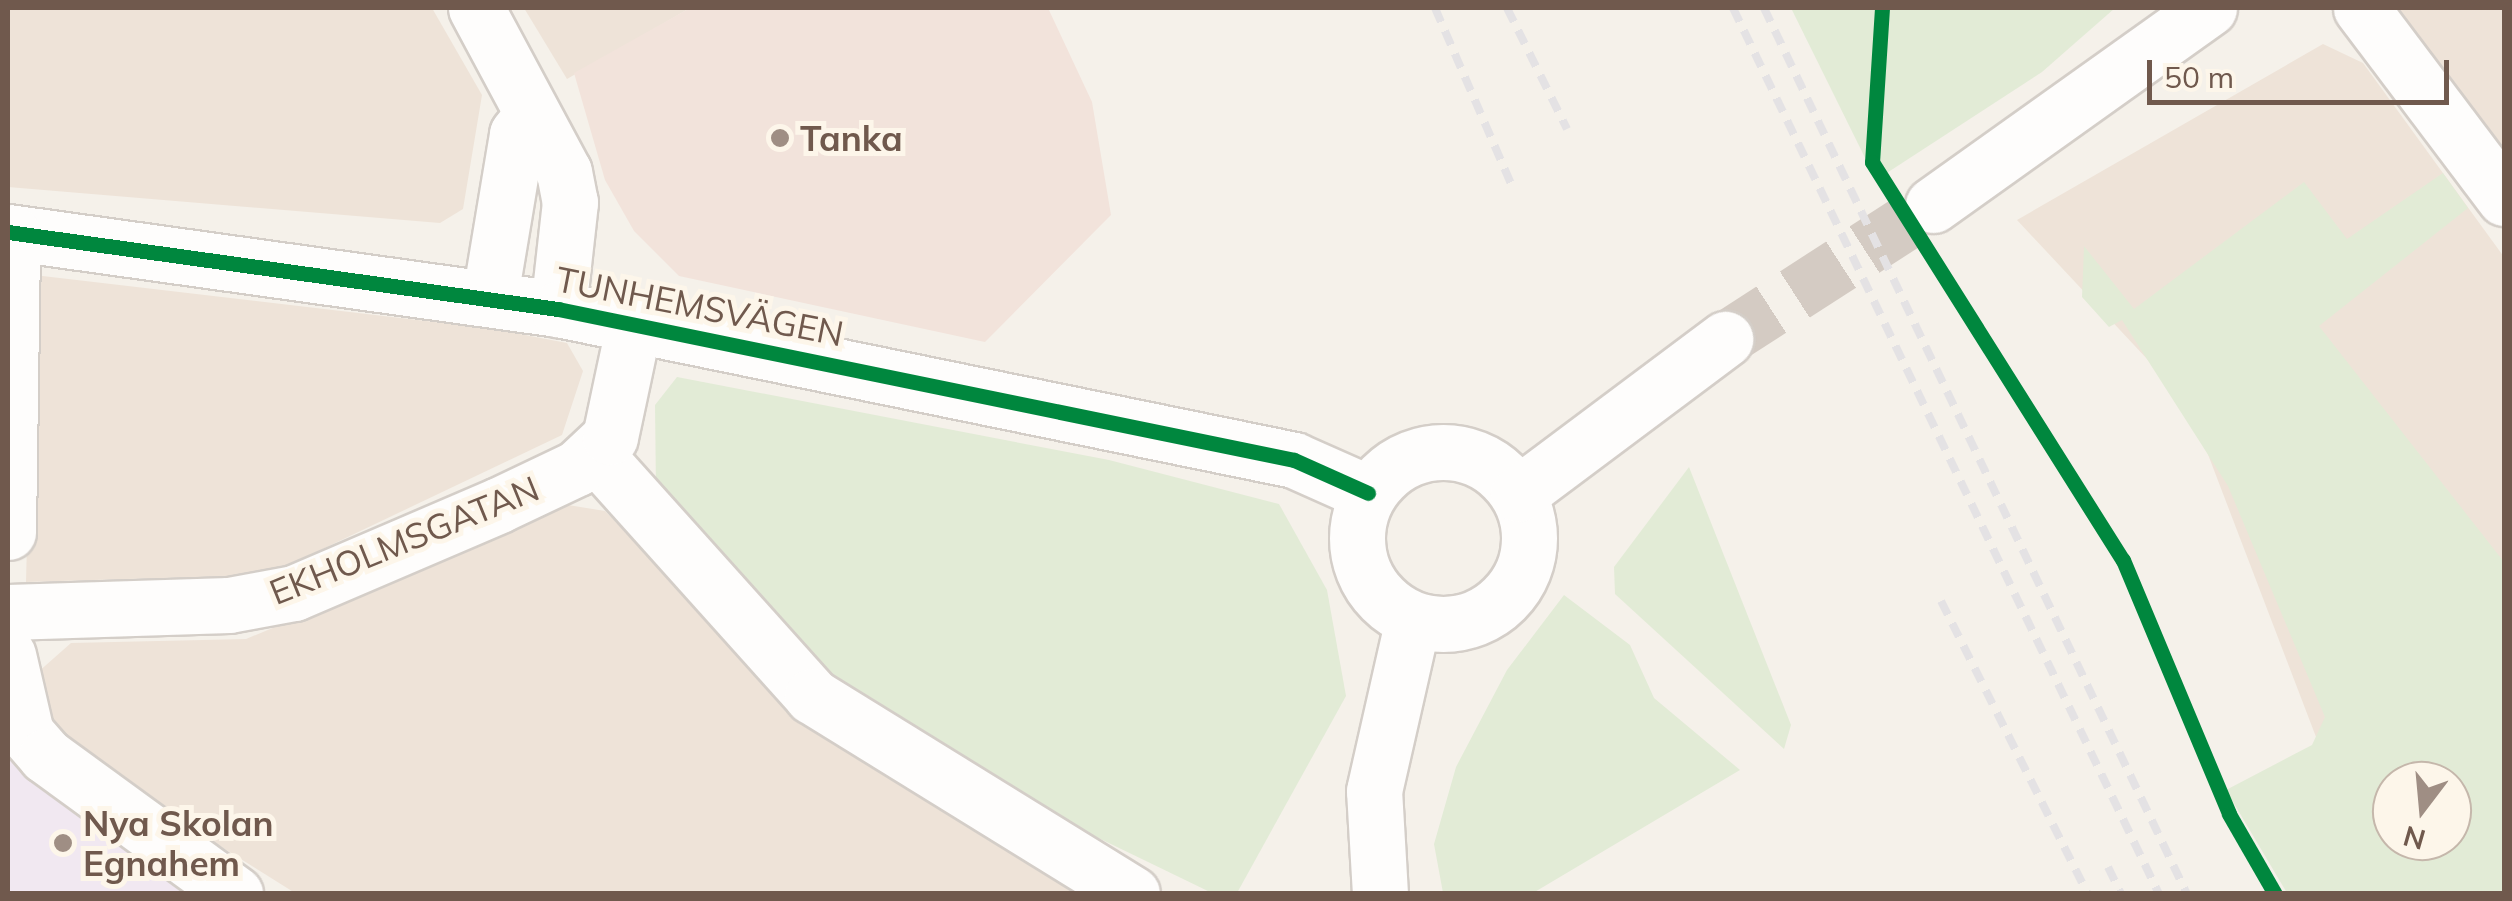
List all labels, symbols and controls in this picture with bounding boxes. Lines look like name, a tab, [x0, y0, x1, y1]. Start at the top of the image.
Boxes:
scale bar	[2152, 40, 2454, 102]
text: 50 m	[2164, 58, 2234, 96]
place label: Tanka	[800, 117, 903, 159]
marker: Tanka	[769, 127, 791, 149]
street label: TUNHEMSVÄGEN	[553, 258, 847, 354]
street label: EKHOLMSGATAN	[263, 467, 545, 613]
north arrow	[2372, 761, 2472, 861]
place label: Nya Skolan Egnahem	[83, 802, 274, 884]
text: N	[2399, 819, 2429, 858]
marker: Nya Skolan Egnahem	[52, 832, 74, 854]

